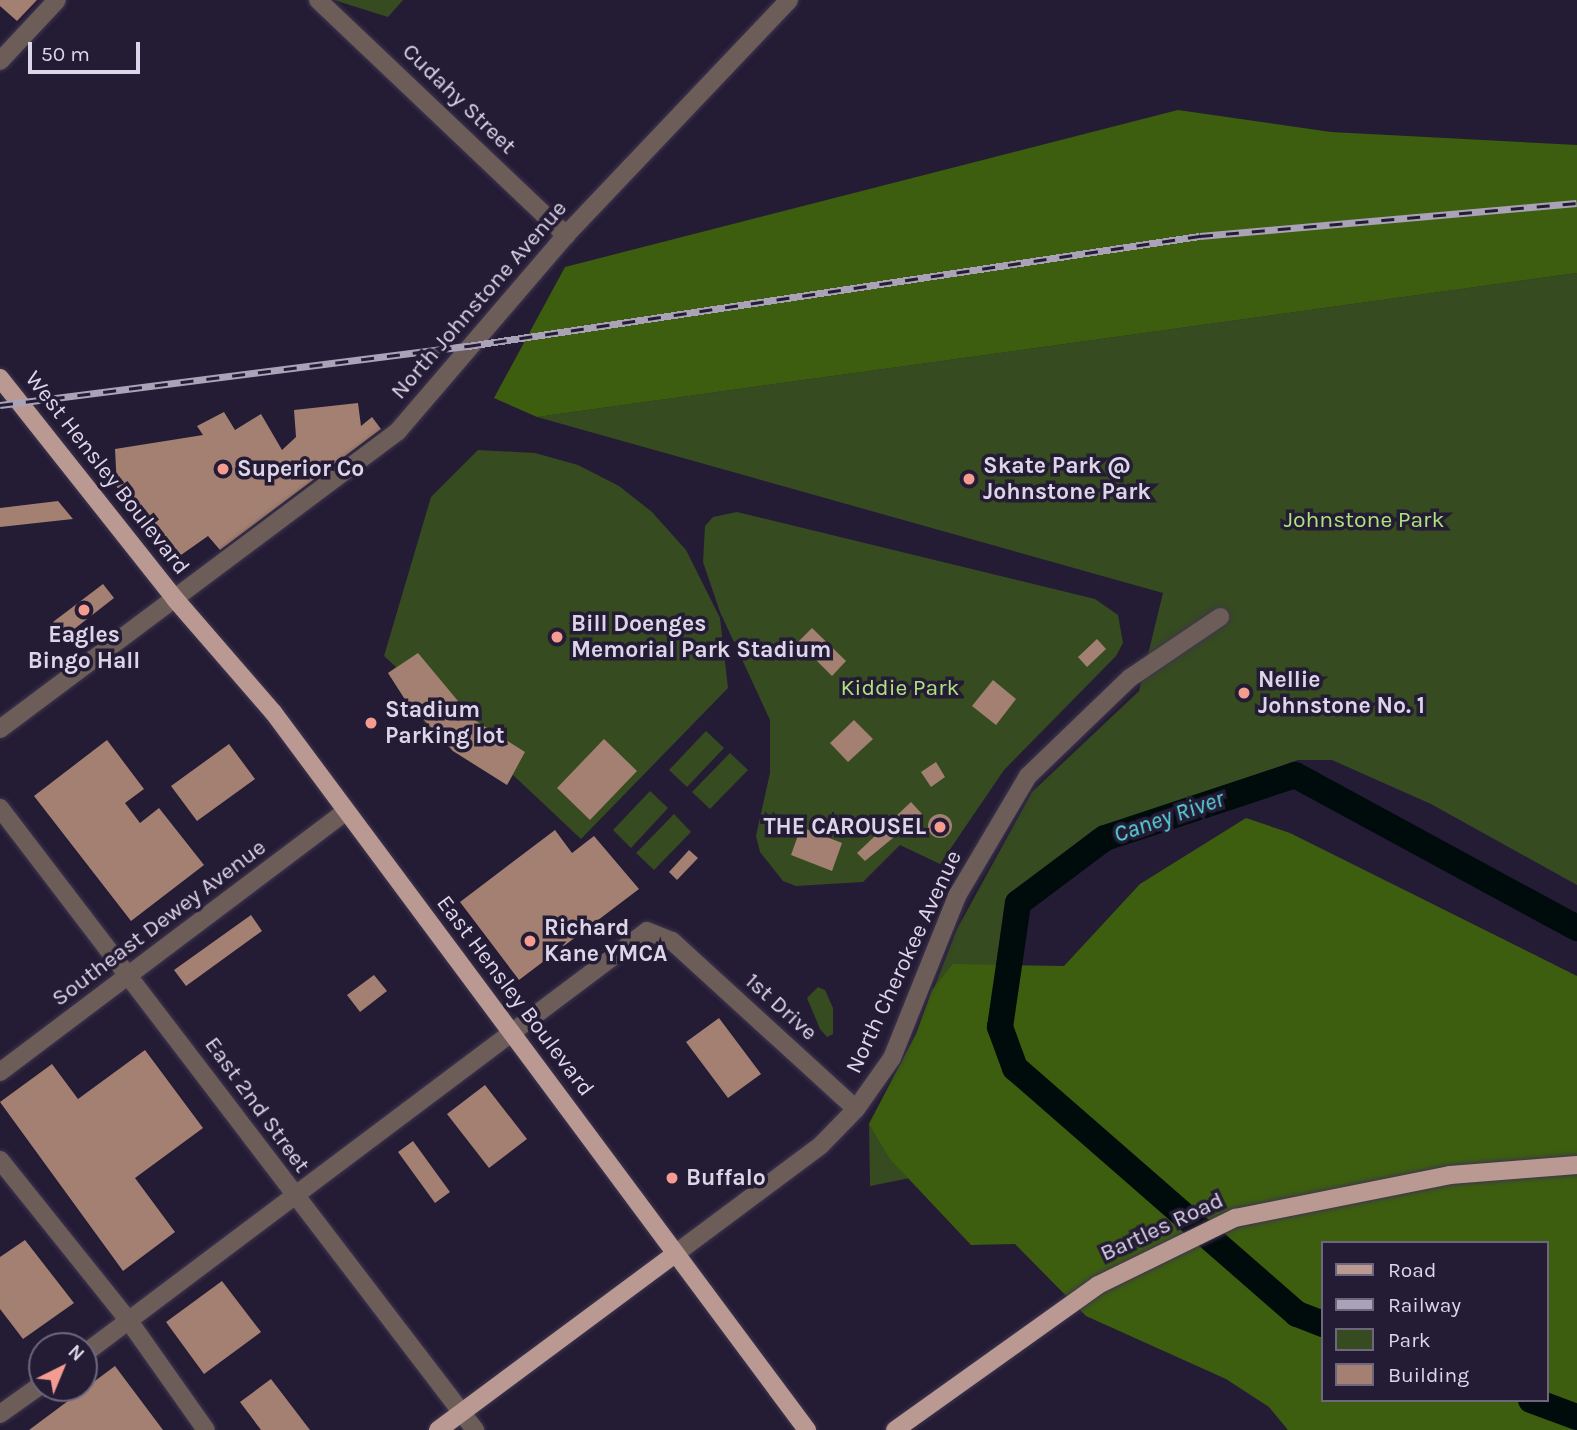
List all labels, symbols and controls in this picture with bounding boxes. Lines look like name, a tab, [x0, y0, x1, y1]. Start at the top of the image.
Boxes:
scale bar	[32, 28, 144, 72]
street label: Cudahy Street	[396, 38, 522, 160]
text: 50 m	[41, 42, 90, 66]
street label: North Johnstone Avenue	[385, 195, 573, 405]
street label: West Hensley Boulevard	[19, 366, 195, 580]
place label: Skate Park @ Johnstone Park	[983, 452, 1151, 506]
place label: Superior Co	[237, 455, 364, 483]
marker: Superior Co	[215, 461, 231, 477]
marker: Skate Park @ Johnstone Park	[961, 471, 977, 487]
park label: Johnstone Park	[1284, 506, 1444, 534]
marker: Eagles Bingo Hall	[76, 602, 92, 618]
place label: Bill Doenges Memorial Park Stadium	[571, 610, 831, 664]
place label: Eagles Bingo Hall	[28, 621, 140, 675]
marker: Bill Doenges Memorial Park Stadium	[549, 629, 565, 645]
place label: Nellie Johnstone No. 1	[1258, 666, 1425, 720]
park label: Kiddie Park	[841, 674, 959, 702]
marker: Nellie Johnstone No. 1	[1236, 685, 1252, 701]
place label: Stadium Parking lot	[385, 696, 505, 750]
marker: Stadium Parking lot	[363, 715, 379, 731]
water label: Caney River	[1110, 785, 1228, 849]
place label: THE CAROUSEL	[763, 813, 926, 841]
marker: THE CAROUSEL	[932, 819, 948, 835]
street label: Southeast Dewey Avenue	[47, 833, 271, 1013]
street label: North Cherokee Avenue	[840, 846, 968, 1078]
street label: East Hensley Boulevard	[430, 890, 600, 1102]
place label: Richard Kane YMCA	[544, 914, 667, 968]
marker: Richard Kane YMCA	[522, 933, 538, 949]
street label: 1st Drive	[739, 967, 823, 1047]
street label: East 2nd Street	[198, 1032, 316, 1178]
place label: Buffalo	[686, 1164, 766, 1192]
marker: Buffalo	[664, 1170, 680, 1186]
street label: Bartles Road	[1096, 1186, 1228, 1268]
legend	[1322, 1241, 1549, 1402]
text: Road	[1388, 1258, 1436, 1282]
text: Railway	[1388, 1293, 1461, 1317]
text: Park	[1388, 1328, 1431, 1352]
north arrow	[28, 1332, 98, 1402]
text: N	[63, 1340, 88, 1366]
text: Building	[1388, 1363, 1469, 1387]

